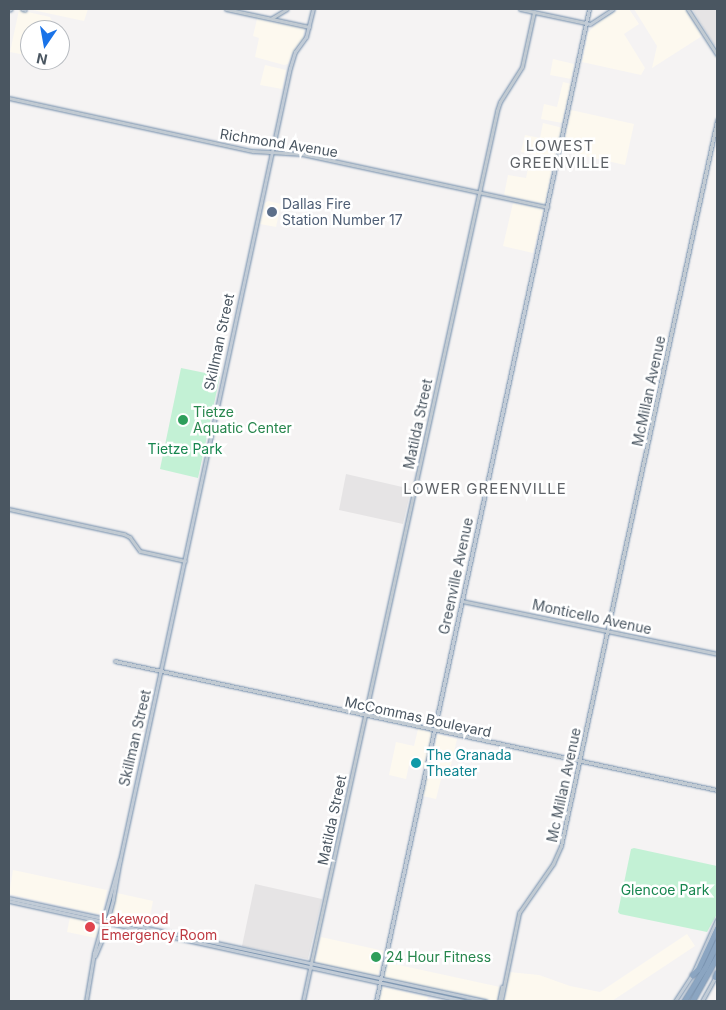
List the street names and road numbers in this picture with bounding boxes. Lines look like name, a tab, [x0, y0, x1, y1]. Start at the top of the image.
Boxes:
street label: Richmond Avenue	[219, 125, 339, 161]
street label: Skillman Street	[201, 292, 237, 392]
street label: McMillan Avenue	[629, 334, 669, 448]
street label: Matilda Street	[400, 377, 436, 471]
street label: Greenville Avenue	[435, 516, 477, 636]
street label: Monticello Avenue	[531, 596, 653, 638]
street label: Skillman Street	[116, 688, 154, 788]
street label: McCommas Boulevard	[343, 693, 493, 741]
street label: Mc Millan Avenue	[544, 726, 584, 844]
street label: Matilda Street	[314, 773, 350, 867]

